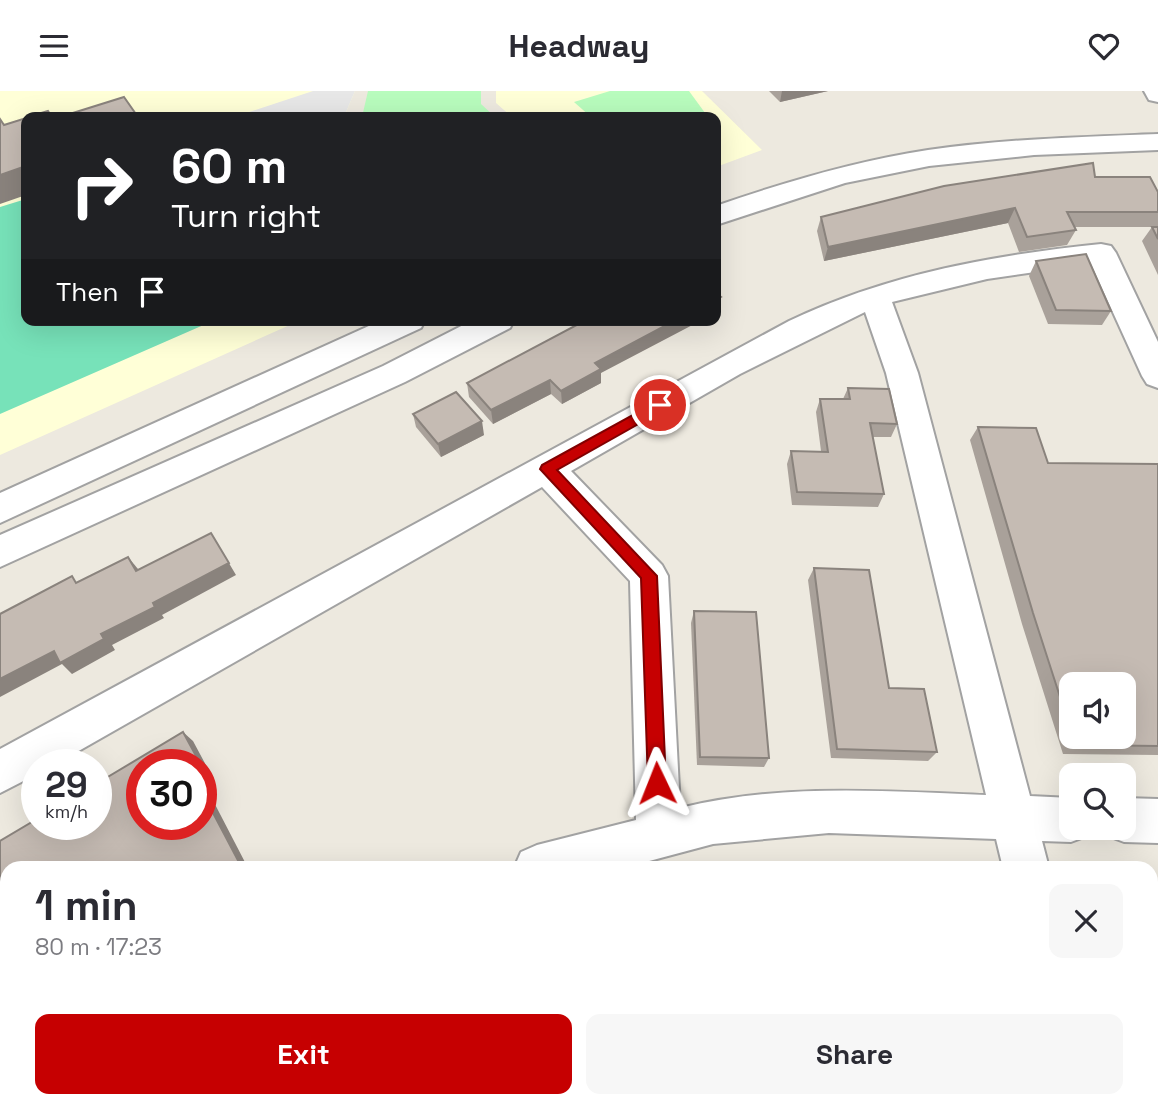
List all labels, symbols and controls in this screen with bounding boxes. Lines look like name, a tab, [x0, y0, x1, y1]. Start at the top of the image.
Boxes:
text: Headway	[509, 26, 649, 66]
icon: menu	[35, 27, 73, 65]
icon: heart	[1085, 27, 1123, 65]
text: 60 m	[171, 135, 287, 197]
icon: right	[56, 140, 147, 231]
text: Turn right	[171, 196, 321, 236]
icon: arrive	[133, 273, 171, 311]
text: Then	[56, 275, 119, 309]
pin	[630, 375, 690, 435]
icon: arrive	[641, 386, 679, 424]
map controls	[1059, 672, 1136, 840]
button: sound	[1059, 672, 1136, 749]
position arrow	[620, 746, 694, 820]
speed limit sign: 30	[126, 749, 217, 840]
text: 29	[45, 763, 88, 807]
button: search	[1059, 763, 1136, 840]
text: km/h	[45, 800, 88, 823]
text: 1 min	[35, 879, 138, 932]
button: close	[1049, 884, 1123, 958]
text: 80 m · 17:23	[35, 932, 162, 962]
button: Exit	[35, 1014, 572, 1094]
button: Share	[586, 1014, 1123, 1094]

